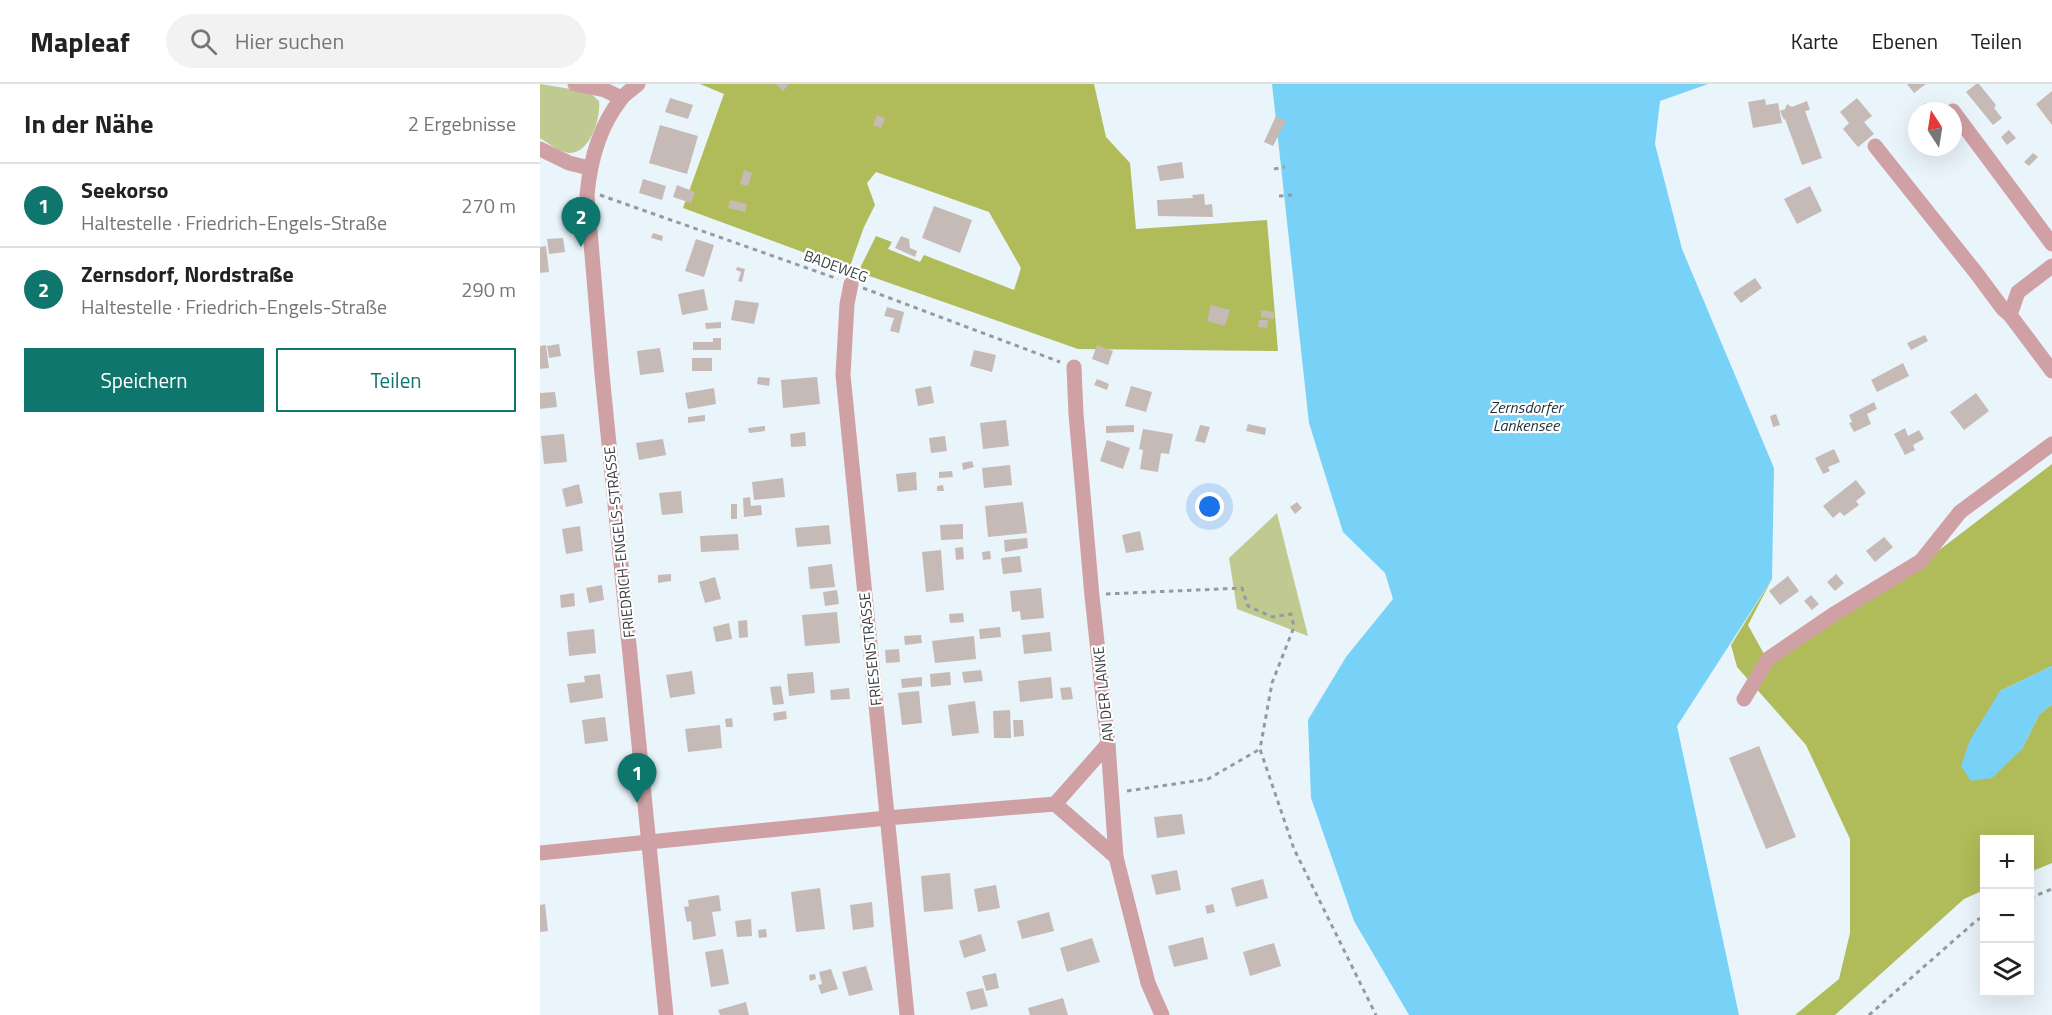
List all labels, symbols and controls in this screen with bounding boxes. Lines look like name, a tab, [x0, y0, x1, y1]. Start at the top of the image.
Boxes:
search box	[166, 14, 586, 68]
text: Mapleaf	[30, 20, 130, 63]
text: Hier suchen	[235, 24, 344, 58]
icon: search	[187, 25, 220, 58]
text: Karte	[1791, 25, 1838, 57]
text: Ebenen	[1871, 25, 1938, 57]
text: Teilen	[1971, 25, 2022, 57]
north arrow	[1908, 102, 1962, 156]
text: In der Nähe	[24, 104, 153, 143]
text: 2 Ergebnisse	[408, 108, 516, 139]
text: Seekorso	[81, 173, 169, 207]
text: 1	[38, 190, 49, 221]
text: 270 m	[461, 190, 516, 221]
pin: 2	[562, 198, 600, 247]
text: Haltestelle · Friedrich-Engels-Straße	[81, 207, 387, 238]
street label: BADEWEG	[801, 244, 871, 288]
text: Zernsdorf, Nordstraße	[81, 257, 294, 291]
text: 2	[38, 274, 49, 305]
text: 290 m	[461, 274, 516, 305]
text: Haltestelle · Friedrich-Engels-Straße	[81, 291, 387, 322]
button: Speichern	[24, 348, 264, 412]
button: Teilen	[276, 348, 516, 412]
water label: Zernsdorfer Lankensee	[1489, 395, 1565, 437]
street label: FRIEDRICH-ENGELS-STRASSE	[597, 445, 641, 639]
your location	[1195, 492, 1224, 521]
street label: FRIESENSTRASSE	[853, 591, 887, 707]
street label: AN DER LANKE	[1087, 645, 1119, 743]
pin: 1	[618, 754, 656, 803]
map controls	[1980, 835, 2034, 997]
button: +	[1980, 835, 2034, 889]
button: −	[1980, 889, 2034, 943]
button: layers	[1980, 943, 2034, 997]

